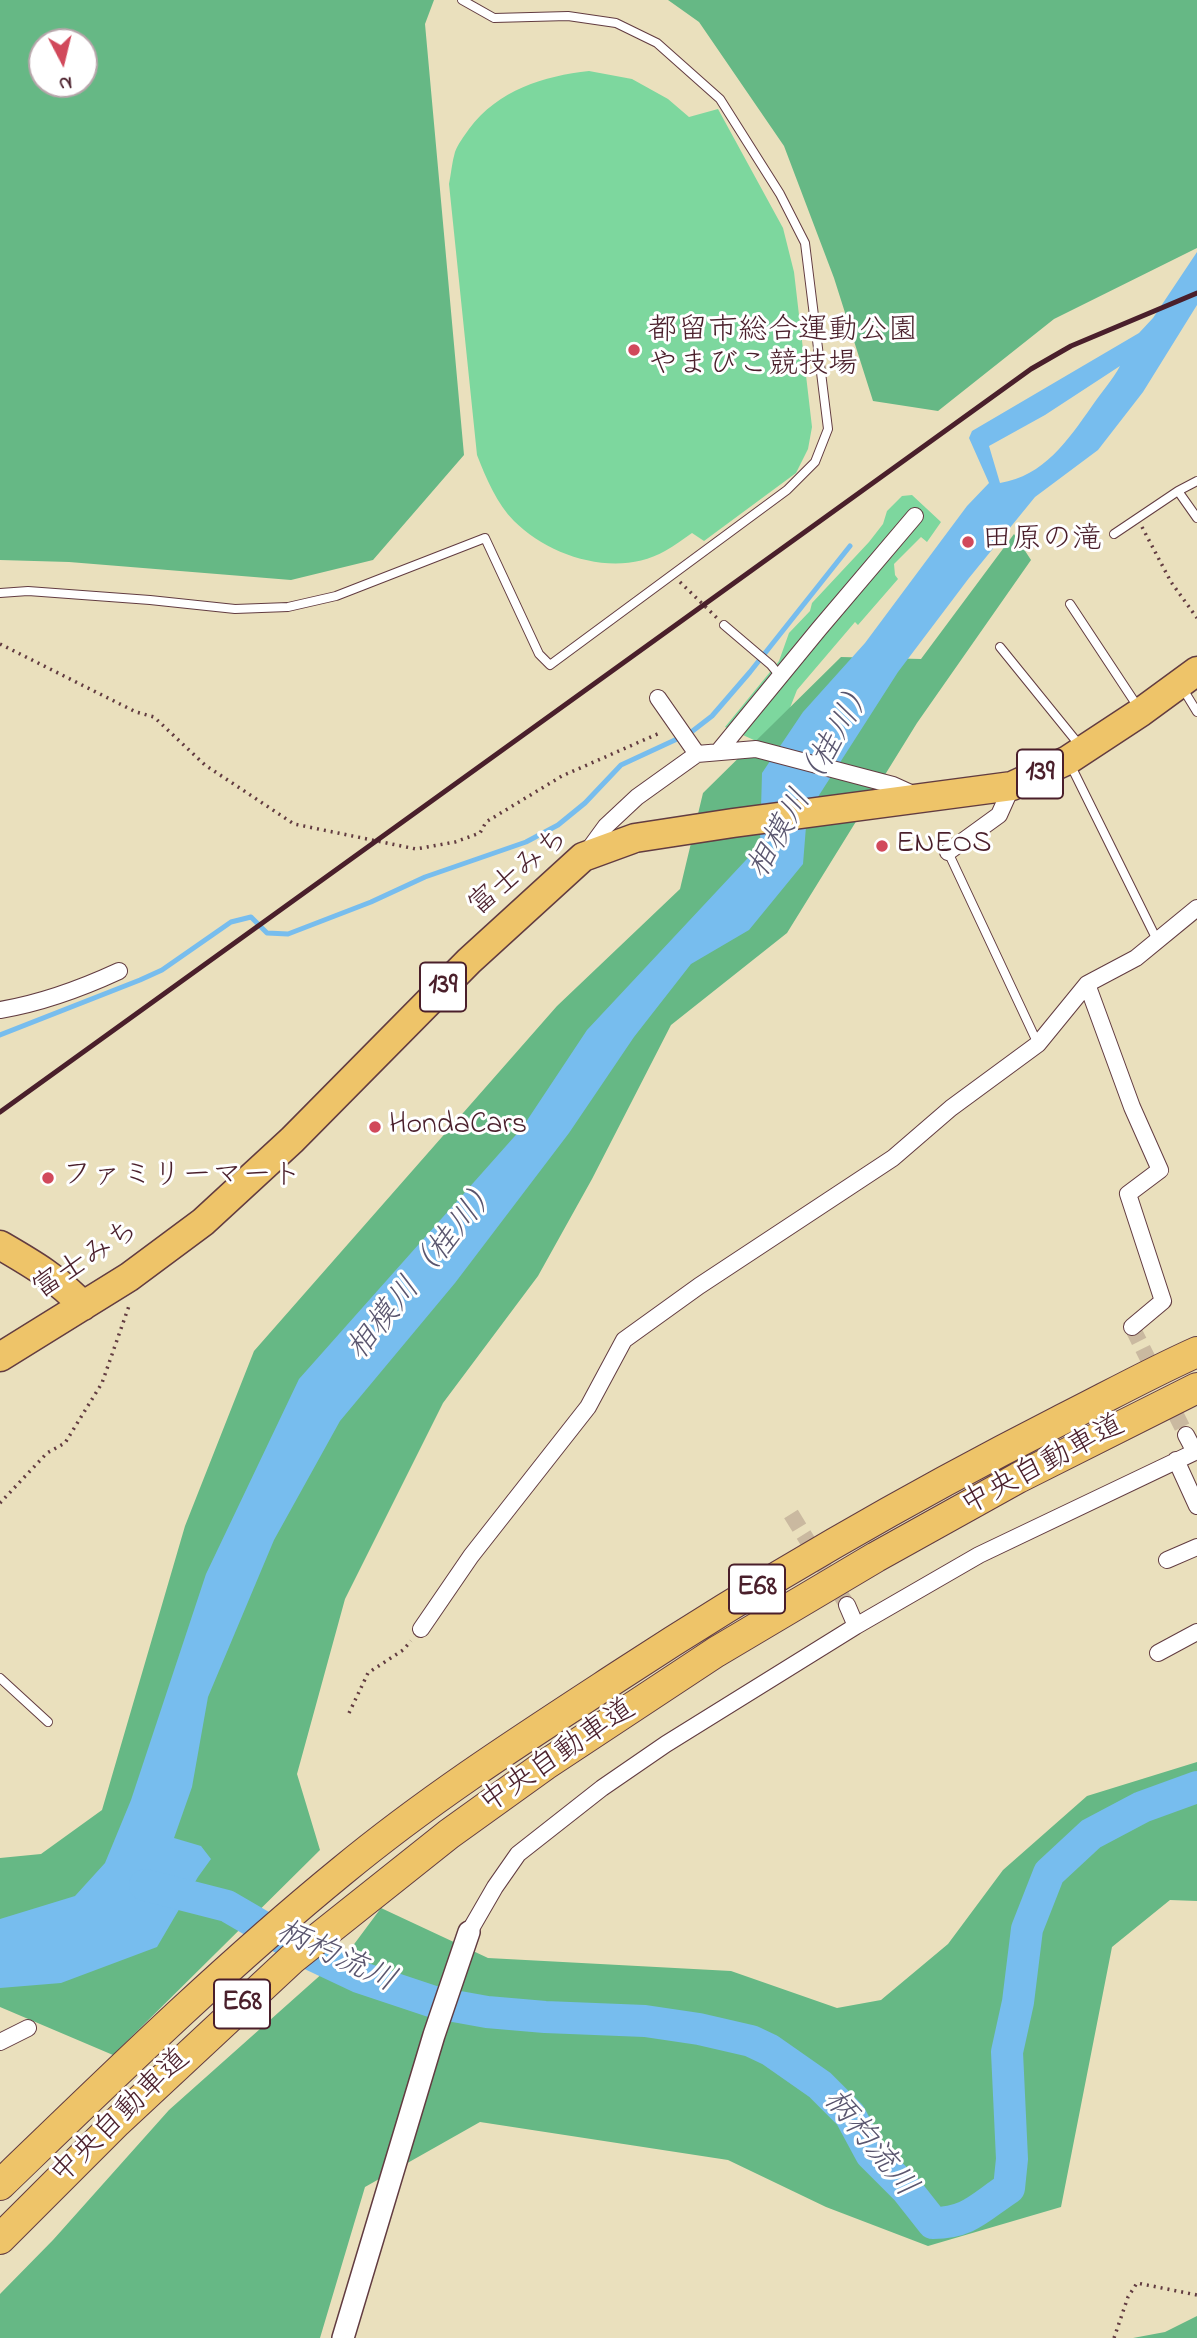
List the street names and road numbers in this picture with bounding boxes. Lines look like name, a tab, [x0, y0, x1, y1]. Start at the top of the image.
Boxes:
road number: 139	[1017, 750, 1063, 798]
street label: 富士みち	[462, 822, 578, 926]
road number: 139	[420, 962, 466, 1012]
street label: 富士みち	[27, 1214, 147, 1310]
street label: 中央自動車道	[956, 1409, 1132, 1525]
road number: E68	[729, 1564, 785, 1614]
street label: 中央自動車道	[474, 1693, 644, 1823]
road number: E68	[214, 1980, 270, 2028]
street label: 中央自動車道	[45, 2043, 199, 2193]

